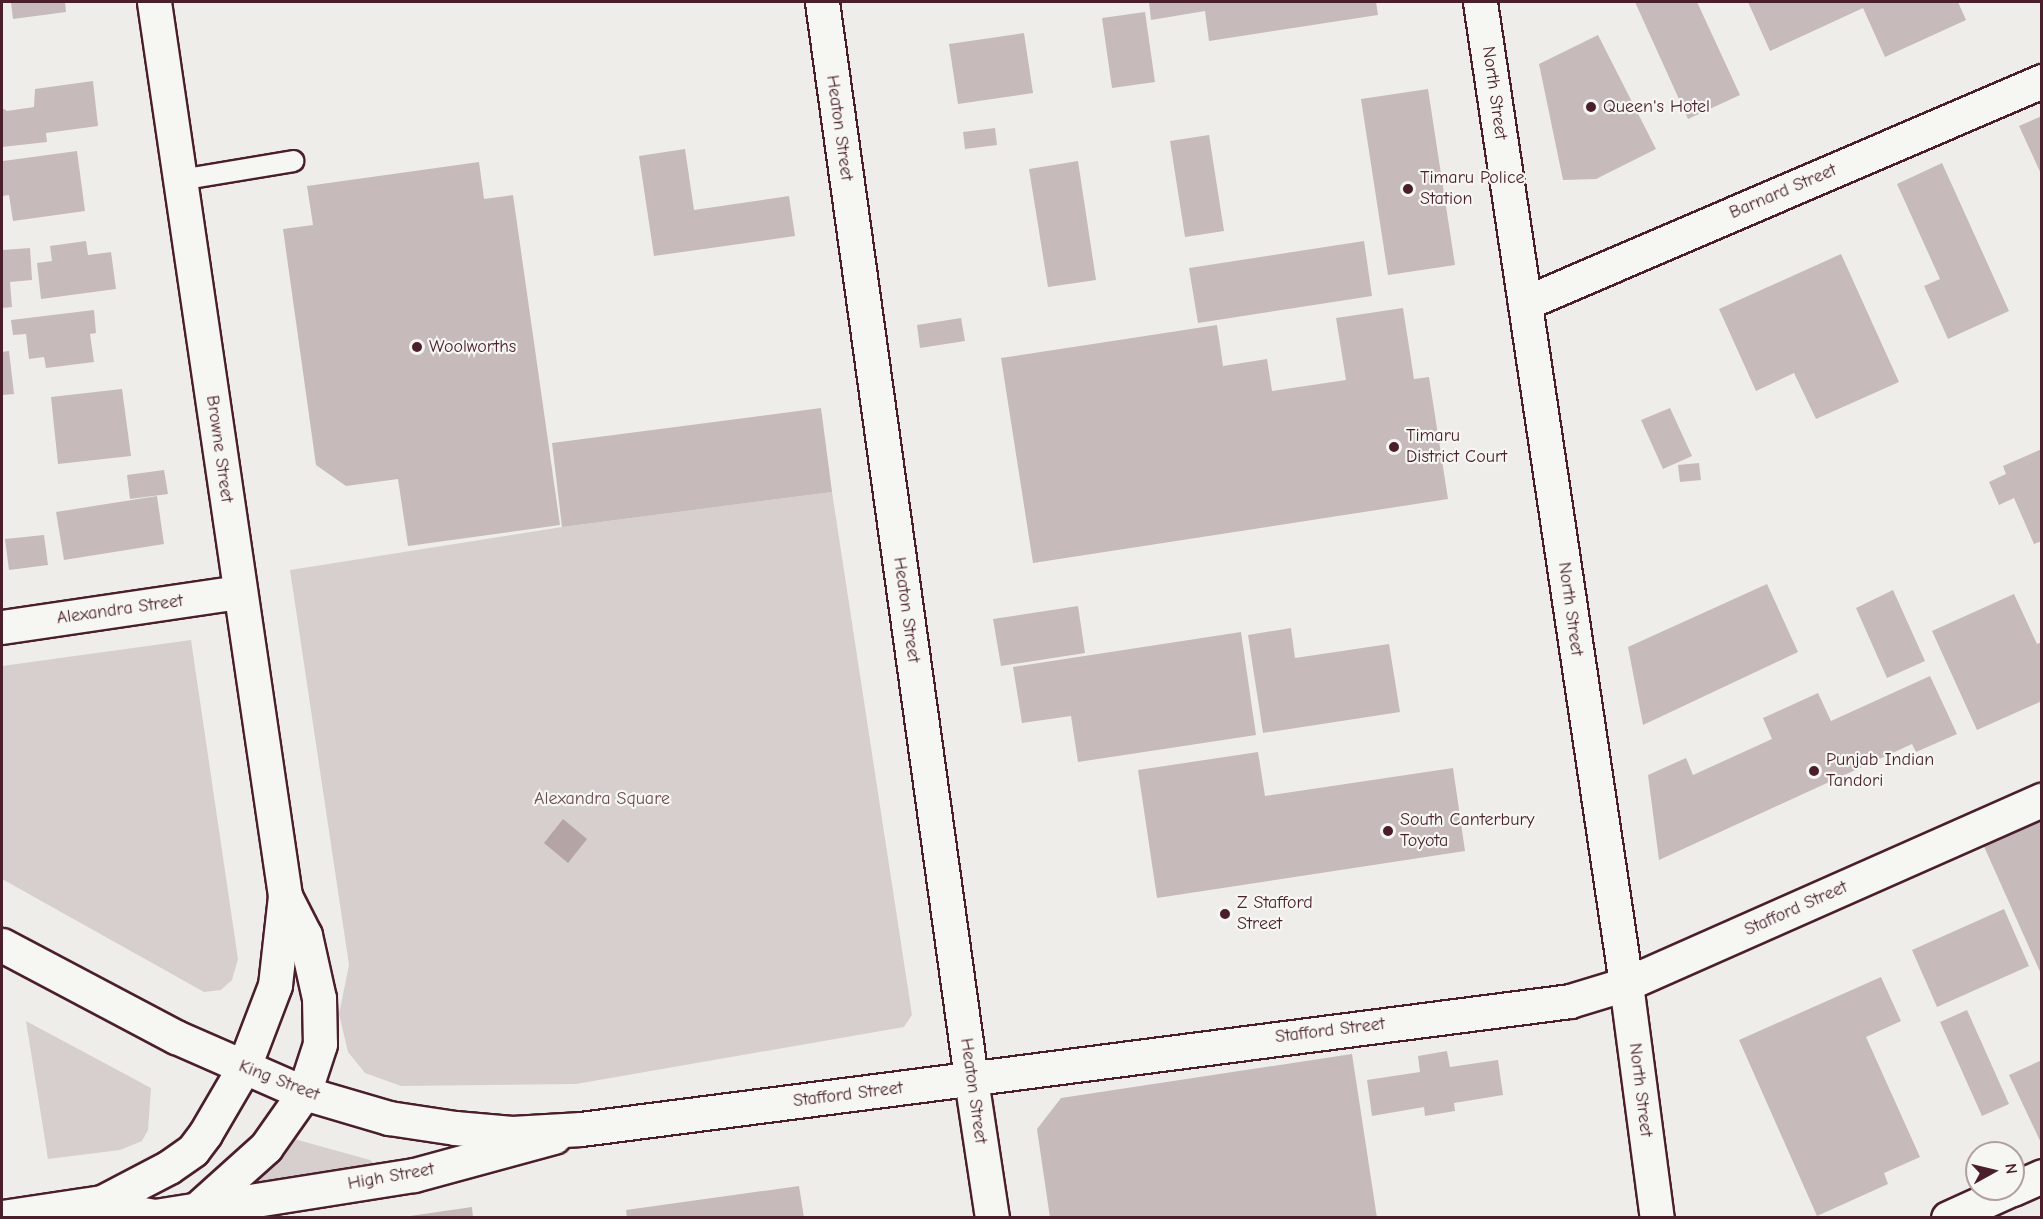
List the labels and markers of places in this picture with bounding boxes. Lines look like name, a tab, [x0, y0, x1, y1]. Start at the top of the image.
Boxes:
place label: Queen's Hotel	[1603, 96, 1710, 118]
marker: Queen's Hotel	[1584, 100, 1598, 114]
place label: Timaru Police Station	[1420, 168, 1525, 210]
marker: Timaru Police Station	[1401, 182, 1415, 196]
place label: Woolworths	[429, 336, 516, 358]
marker: Woolworths	[410, 340, 424, 354]
place label: Timaru District Court	[1406, 426, 1507, 468]
marker: Timaru District Court	[1387, 440, 1401, 454]
place label: Punjab Indian Tandori	[1826, 750, 1934, 792]
marker: Punjab Indian Tandori	[1807, 764, 1821, 778]
place label: South Canterbury Toyota	[1400, 810, 1535, 852]
marker: South Canterbury Toyota	[1381, 824, 1395, 838]
place label: Z Stafford Street	[1237, 893, 1313, 936]
marker: Z Stafford Street	[1218, 907, 1232, 921]

